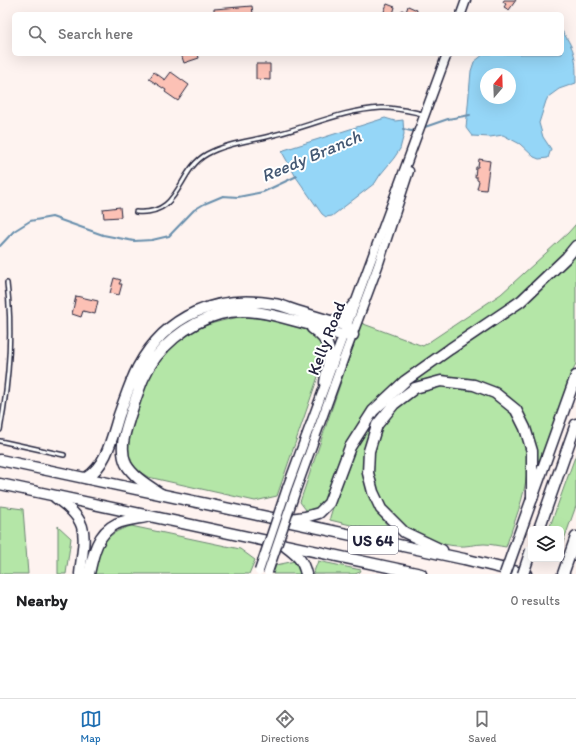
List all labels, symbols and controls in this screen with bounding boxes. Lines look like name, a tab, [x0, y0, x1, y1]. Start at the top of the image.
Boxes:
search box	[12, 12, 564, 56]
icon: search	[26, 23, 48, 45]
text: Search here	[58, 25, 133, 43]
north arrow	[480, 68, 516, 104]
water label: Reedy Branch	[258, 125, 365, 187]
street label: Kelly Road	[303, 298, 349, 378]
road number: US 64	[348, 526, 398, 554]
map controls	[528, 526, 564, 562]
button: layers	[528, 526, 564, 562]
text: Nearby	[16, 590, 68, 610]
text: 0 results	[510, 593, 560, 608]
tab: Map	[80, 708, 102, 745]
tab: Directions	[261, 708, 309, 745]
tab: Saved	[468, 708, 496, 745]

